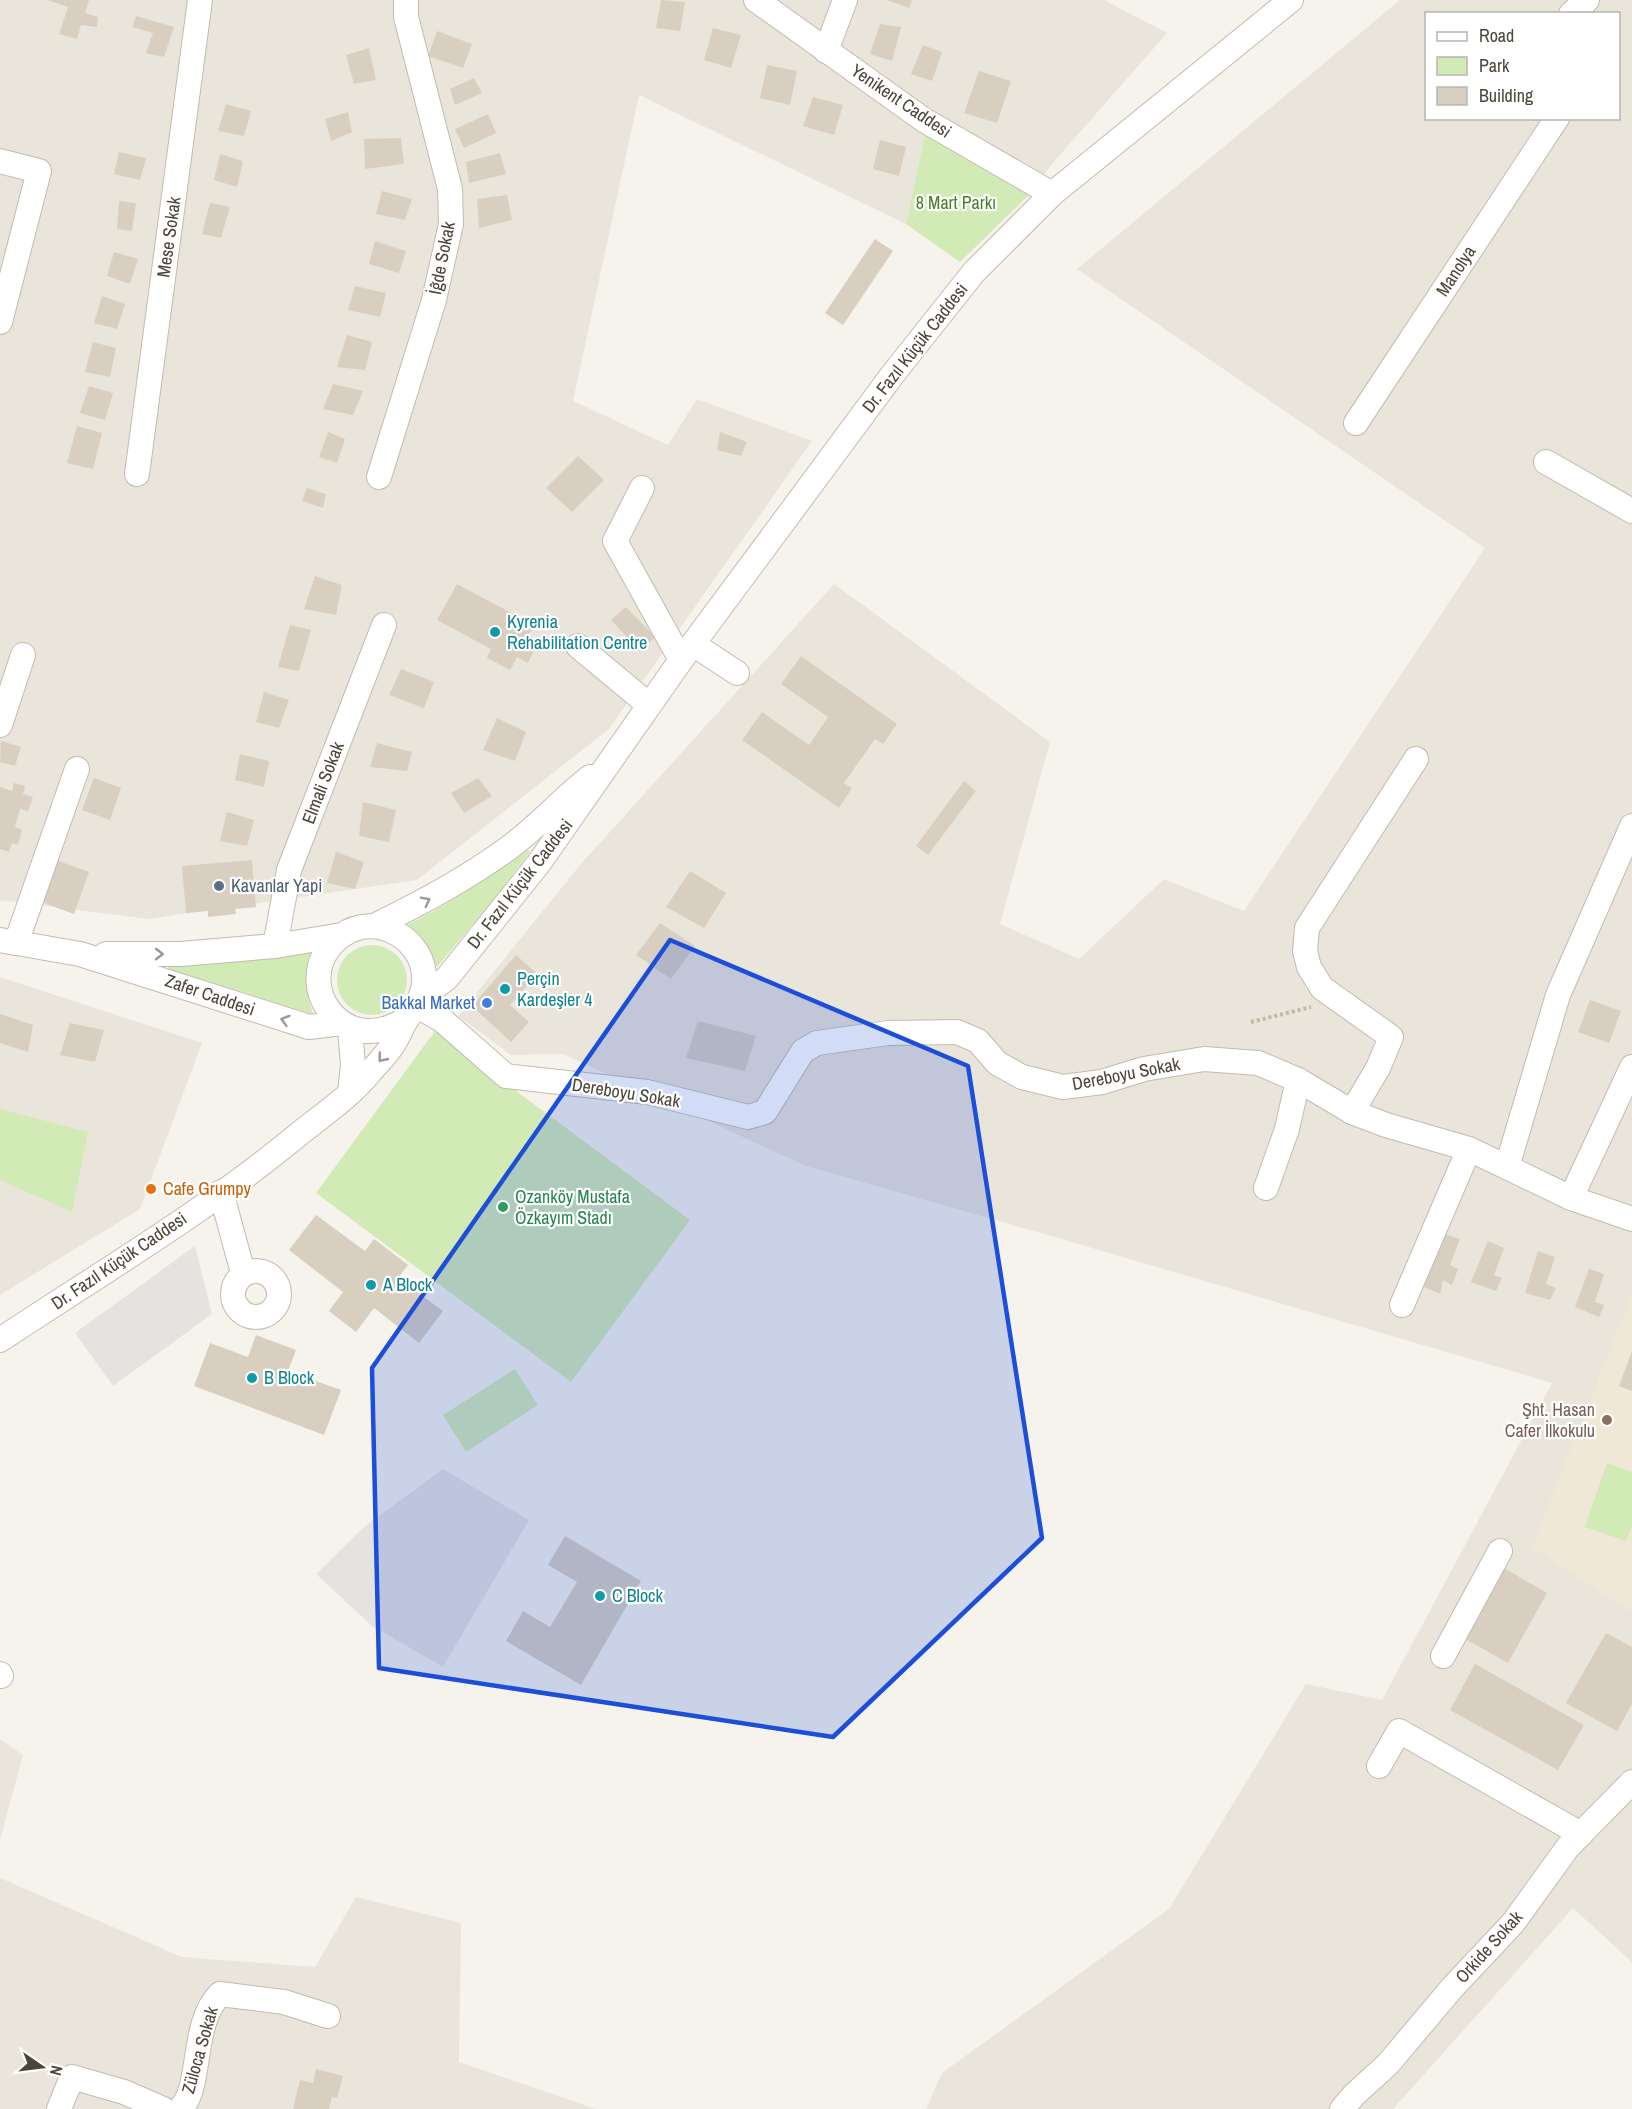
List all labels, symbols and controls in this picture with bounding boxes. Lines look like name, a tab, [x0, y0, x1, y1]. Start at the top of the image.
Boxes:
legend	[1425, 12, 1620, 120]
text: Road	[1479, 23, 1514, 48]
text: Park	[1479, 53, 1510, 78]
street label: Yenikent Caddesi	[846, 58, 956, 143]
text: Building	[1479, 83, 1534, 108]
park label: 8 Mart Parkı	[916, 190, 996, 215]
street label: Mese Sokak	[150, 194, 187, 279]
street label: İĝde Sokak	[422, 219, 461, 297]
street label: Manolya	[1430, 241, 1481, 301]
street label: Dr. Fazıl Küçük Caddesi	[856, 278, 973, 418]
place label: Kyrenia Rehabilitation Centre	[507, 609, 647, 655]
marker: Kyrenia Rehabilitation Centre	[488, 625, 502, 639]
street label: Elmali Sokak	[295, 738, 350, 828]
street label: Dr. Fazıl Küçük Caddesi	[461, 814, 578, 954]
place label: Kavanlar Yapi	[231, 873, 322, 898]
marker: Kavanlar Yapi	[212, 879, 226, 893]
one-way arrow	[420, 897, 431, 908]
one-way arrow	[155, 948, 164, 960]
place label: Perçin Kardeşler 4	[517, 966, 592, 1012]
street label: Zafer Caddesi	[162, 967, 258, 1022]
marker: Perçin Kardeşler 4	[498, 982, 512, 996]
place label: Bakkal Market	[381, 990, 475, 1015]
marker: Bakkal Market	[480, 996, 494, 1010]
one-way arrow	[280, 1015, 291, 1027]
one-way arrow	[378, 1051, 389, 1062]
street label: Dereboyu Sokak	[1070, 1051, 1182, 1096]
street label: Dereboyu Sokak	[570, 1072, 683, 1113]
place label: Cafe Grumpy	[163, 1176, 251, 1201]
marker: Cafe Grumpy	[144, 1182, 158, 1196]
place label: Ozanköy Mustafa Özkayım Stadı	[515, 1184, 630, 1230]
marker: Ozanköy Mustafa Özkayım Stadı	[496, 1200, 510, 1214]
street label: Dr. Fazıl Küçük Caddesi	[46, 1206, 191, 1315]
place label: A Block	[382, 1272, 433, 1297]
marker: A Block	[364, 1278, 378, 1292]
place label: B Block	[264, 1365, 315, 1390]
marker: B Block	[245, 1371, 259, 1385]
place label: Şht. Hasan Cafer İlkokulu	[1505, 1397, 1595, 1443]
marker: Şht. Hasan Cafer İlkokulu	[1600, 1413, 1614, 1427]
place label: C Block	[612, 1583, 663, 1608]
marker: C Block	[593, 1589, 607, 1603]
street label: Orkide Sokak	[1449, 1905, 1528, 1988]
street label: Züloca Sokak	[175, 2003, 224, 2096]
north arrow	[12, 2037, 72, 2097]
text: N	[45, 2063, 68, 2078]

